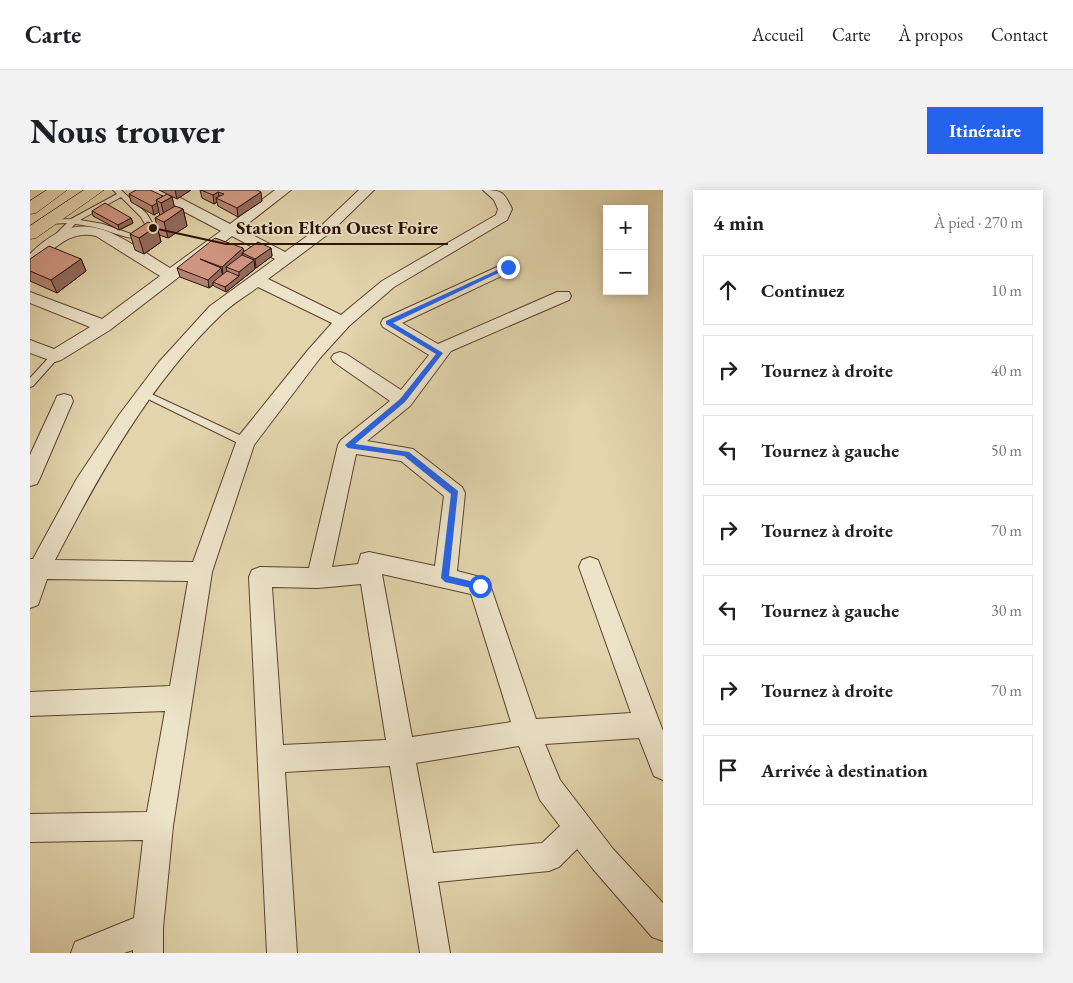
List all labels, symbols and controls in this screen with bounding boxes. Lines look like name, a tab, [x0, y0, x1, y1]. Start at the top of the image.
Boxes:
text: Carte	[25, 19, 81, 50]
text: Accueil	[752, 23, 804, 46]
text: Carte	[832, 23, 871, 46]
text: À propos	[899, 23, 963, 46]
text: Contact	[991, 23, 1048, 46]
button: Itinéraire	[927, 107, 1043, 154]
text: Nous trouver	[30, 108, 225, 153]
map controls	[603, 205, 648, 295]
button: +	[603, 205, 648, 250]
text: 4 min	[713, 209, 764, 236]
callout: Station Elton Ouest Foire	[226, 210, 448, 244]
text: À pied · 270 m	[934, 212, 1023, 233]
text: Station Elton Ouest Foire	[236, 215, 438, 240]
button: −	[603, 250, 648, 295]
route end	[497, 256, 520, 279]
icon: ahead	[714, 276, 742, 304]
text: Continuez	[761, 278, 845, 303]
text: 10 m	[991, 280, 1022, 301]
icon: right	[714, 356, 742, 384]
text: Tournez à droite	[761, 358, 893, 383]
text: 40 m	[991, 360, 1022, 381]
icon: left	[714, 436, 742, 464]
text: Tournez à gauche	[761, 438, 899, 463]
text: 50 m	[991, 440, 1022, 461]
icon: right	[714, 516, 742, 544]
text: Tournez à droite	[761, 518, 893, 543]
text: 70 m	[991, 520, 1022, 541]
route start	[469, 575, 492, 598]
icon: left	[714, 596, 742, 624]
text: Tournez à gauche	[761, 598, 899, 623]
text: 30 m	[991, 600, 1022, 621]
icon: right	[714, 676, 742, 704]
text: Tournez à droite	[761, 678, 893, 703]
text: 70 m	[991, 680, 1022, 701]
icon: arrive	[714, 756, 742, 784]
text: Arrivée à destination	[761, 758, 928, 783]

